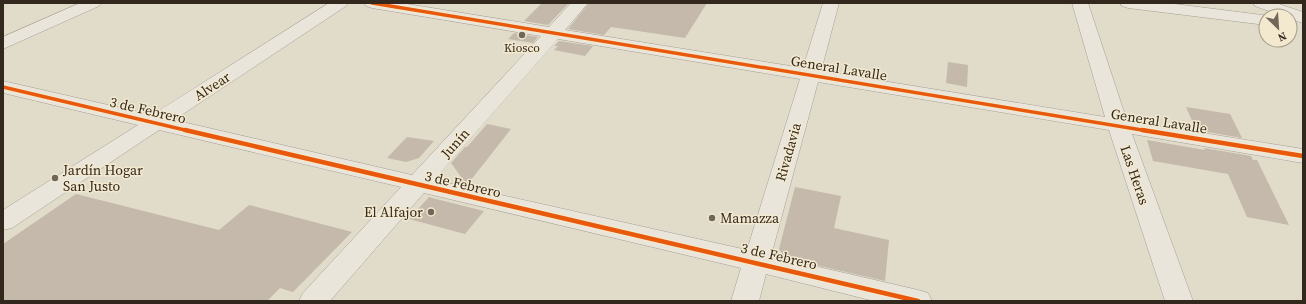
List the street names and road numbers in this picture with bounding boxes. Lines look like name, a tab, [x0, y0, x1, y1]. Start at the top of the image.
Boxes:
street label: General Lavalle	[789, 51, 889, 85]
street label: Alvear	[190, 67, 234, 105]
street label: 3 de Febrero	[108, 92, 188, 129]
street label: General Lavalle	[1109, 104, 1209, 138]
street label: Rivadavia	[770, 120, 806, 184]
street label: Junín	[435, 123, 474, 163]
street label: Las Heras	[1116, 143, 1154, 207]
street label: 3 de Febrero	[423, 166, 503, 203]
street label: 3 de Febrero	[739, 238, 819, 275]

